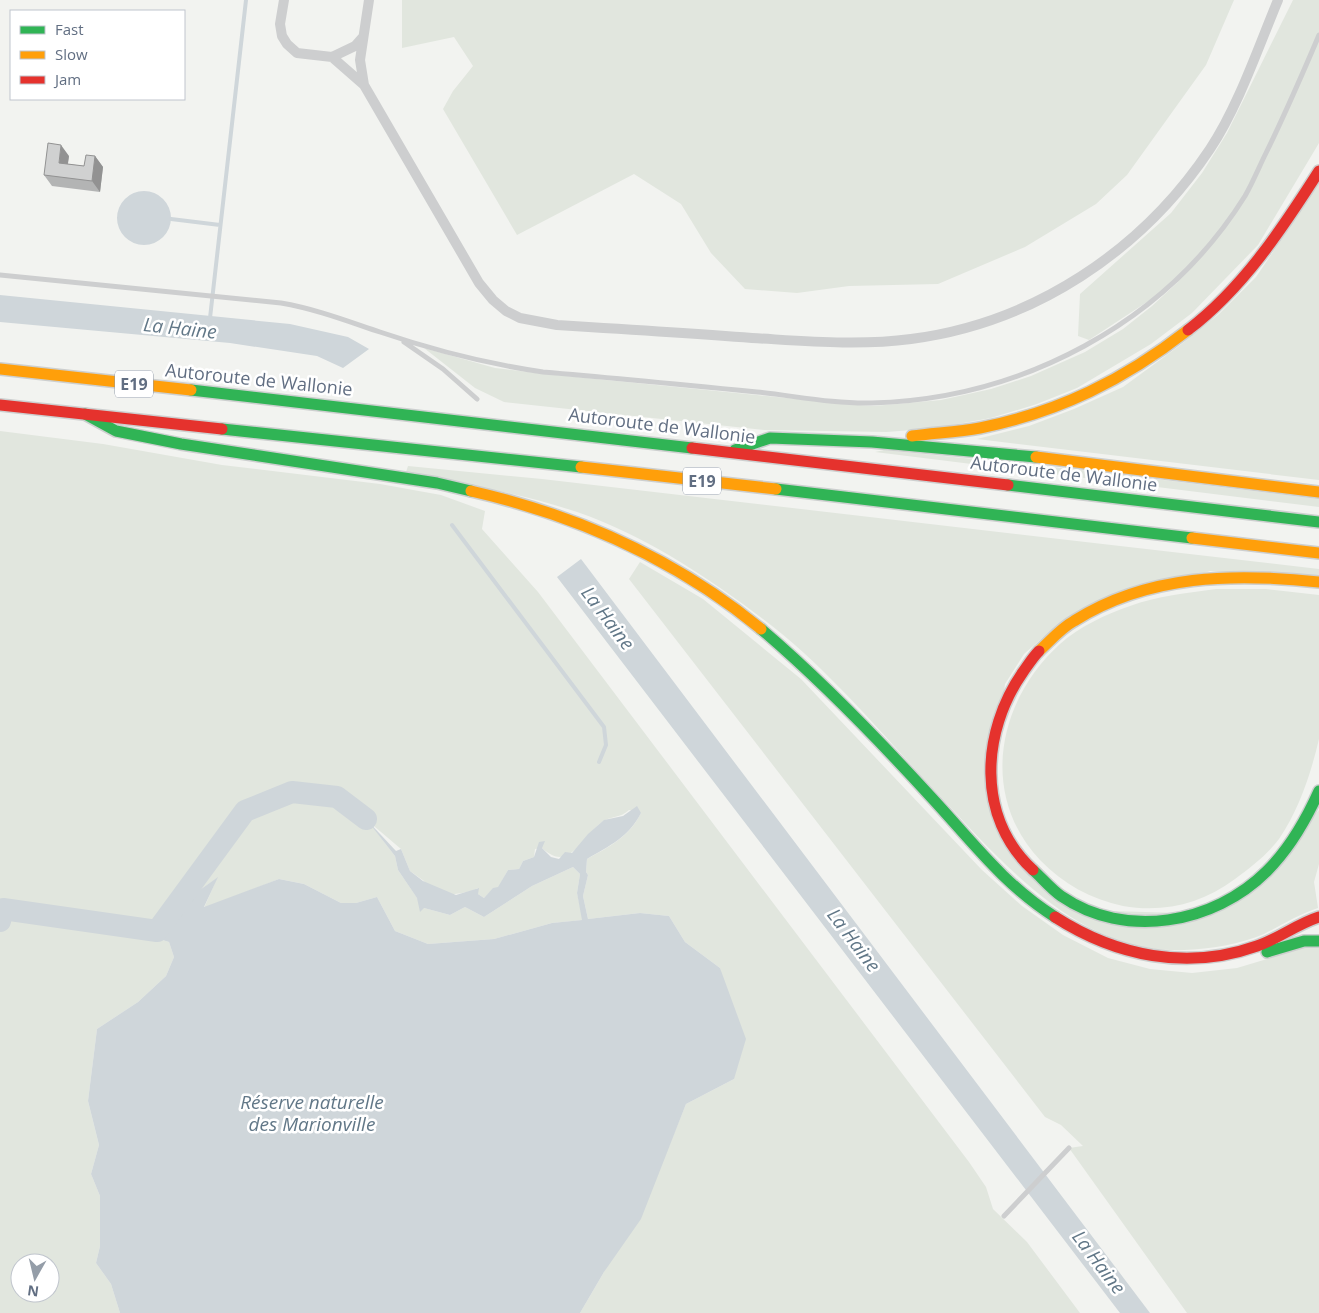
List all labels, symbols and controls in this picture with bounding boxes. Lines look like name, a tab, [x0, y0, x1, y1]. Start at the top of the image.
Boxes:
legend	[10, 10, 185, 100]
text: Fast	[55, 19, 84, 39]
text: Slow	[55, 44, 88, 64]
text: Jam	[53, 69, 81, 89]
water label: La Haine	[142, 311, 218, 345]
street label: Autoroute de Wallonie	[164, 357, 354, 401]
road number: E19	[115, 370, 153, 398]
street label: Autoroute de Wallonie	[567, 402, 757, 448]
street label: Autoroute de Wallonie	[969, 450, 1159, 496]
road number: E19	[683, 468, 721, 494]
water label: La Haine	[575, 581, 641, 655]
water label: La Haine	[821, 903, 887, 977]
water label: Réserve naturelle des Marionville	[240, 1089, 384, 1137]
water label: La Haine	[1066, 1225, 1132, 1299]
north arrow	[10, 1253, 60, 1303]
text: N	[26, 1281, 40, 1302]

